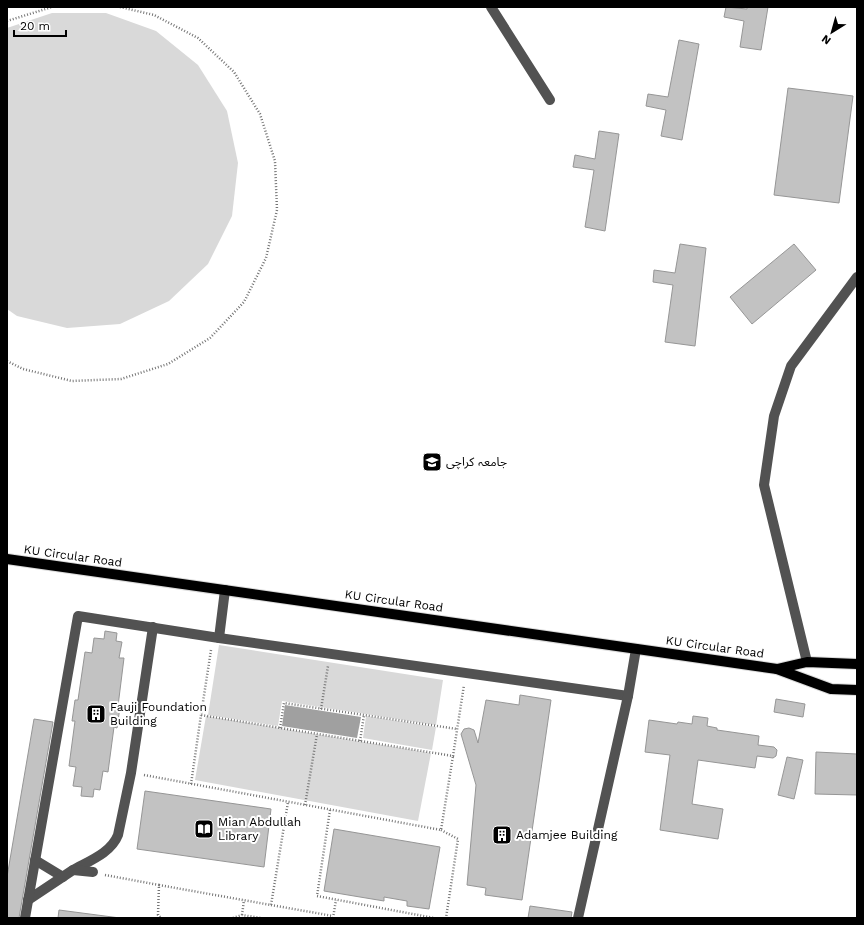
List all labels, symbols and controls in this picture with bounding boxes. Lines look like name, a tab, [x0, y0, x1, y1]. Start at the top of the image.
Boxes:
scale bar	[14, 12, 66, 38]
north arrow	[812, 12, 852, 52]
text: 20 m	[20, 19, 50, 33]
text: N	[819, 32, 833, 47]
school or university icon: جامعہ کراچی	[421, 451, 443, 473]
place label: جامعہ کراچی	[446, 455, 507, 470]
street label: KU Circular Road	[23, 542, 123, 570]
street label: KU Circular Road	[344, 587, 444, 615]
street label: KU Circular Road	[665, 633, 765, 661]
place label: Fauji Foundation Building	[110, 700, 207, 728]
building icon: Fauji Foundation Building	[85, 703, 107, 725]
place label: Mian Abdullah Library	[218, 815, 301, 843]
library icon: Mian Abdullah Library	[193, 818, 215, 840]
building icon: Adamjee Building	[491, 824, 513, 846]
place label: Adamjee Building	[516, 828, 618, 842]

